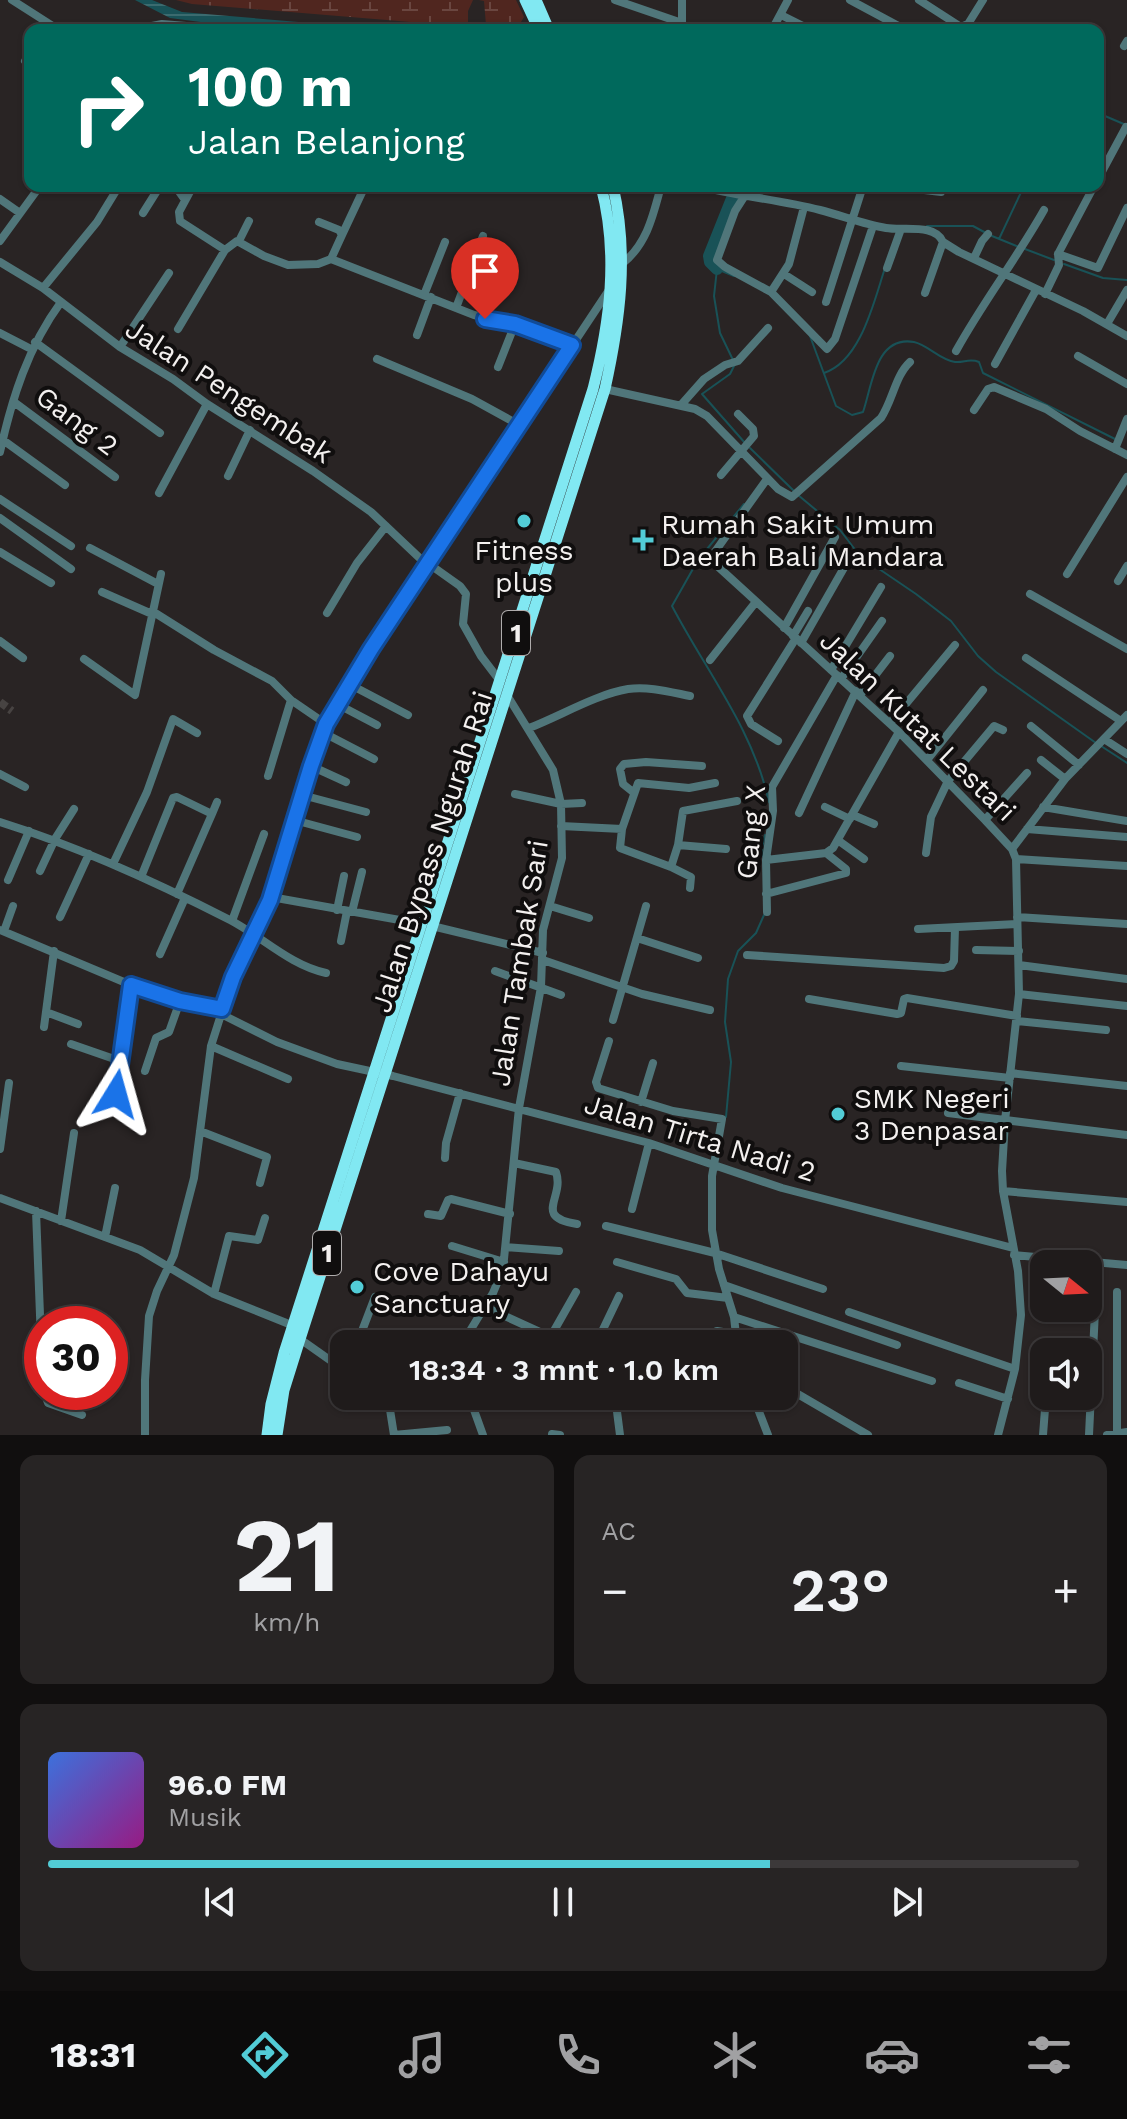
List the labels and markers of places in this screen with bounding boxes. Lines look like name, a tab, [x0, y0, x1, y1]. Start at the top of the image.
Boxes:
pin	[451, 237, 519, 319]
place label: Rumah Sakit Umum Daerah Bali Mandara	[661, 508, 944, 573]
marker: Fitness plus	[515, 512, 533, 530]
marker: Rumah Sakit Umum Daerah Bali Mandara	[632, 529, 654, 551]
place label: Fitness plus	[474, 534, 574, 599]
place label: SMK Negeri 3 Denpasar	[854, 1082, 1010, 1147]
marker: SMK Negeri 3 Denpasar	[829, 1105, 847, 1123]
place label: Cove Dahayu Sanctuary	[373, 1255, 549, 1320]
marker: Cove Dahayu Sanctuary	[348, 1278, 366, 1296]

